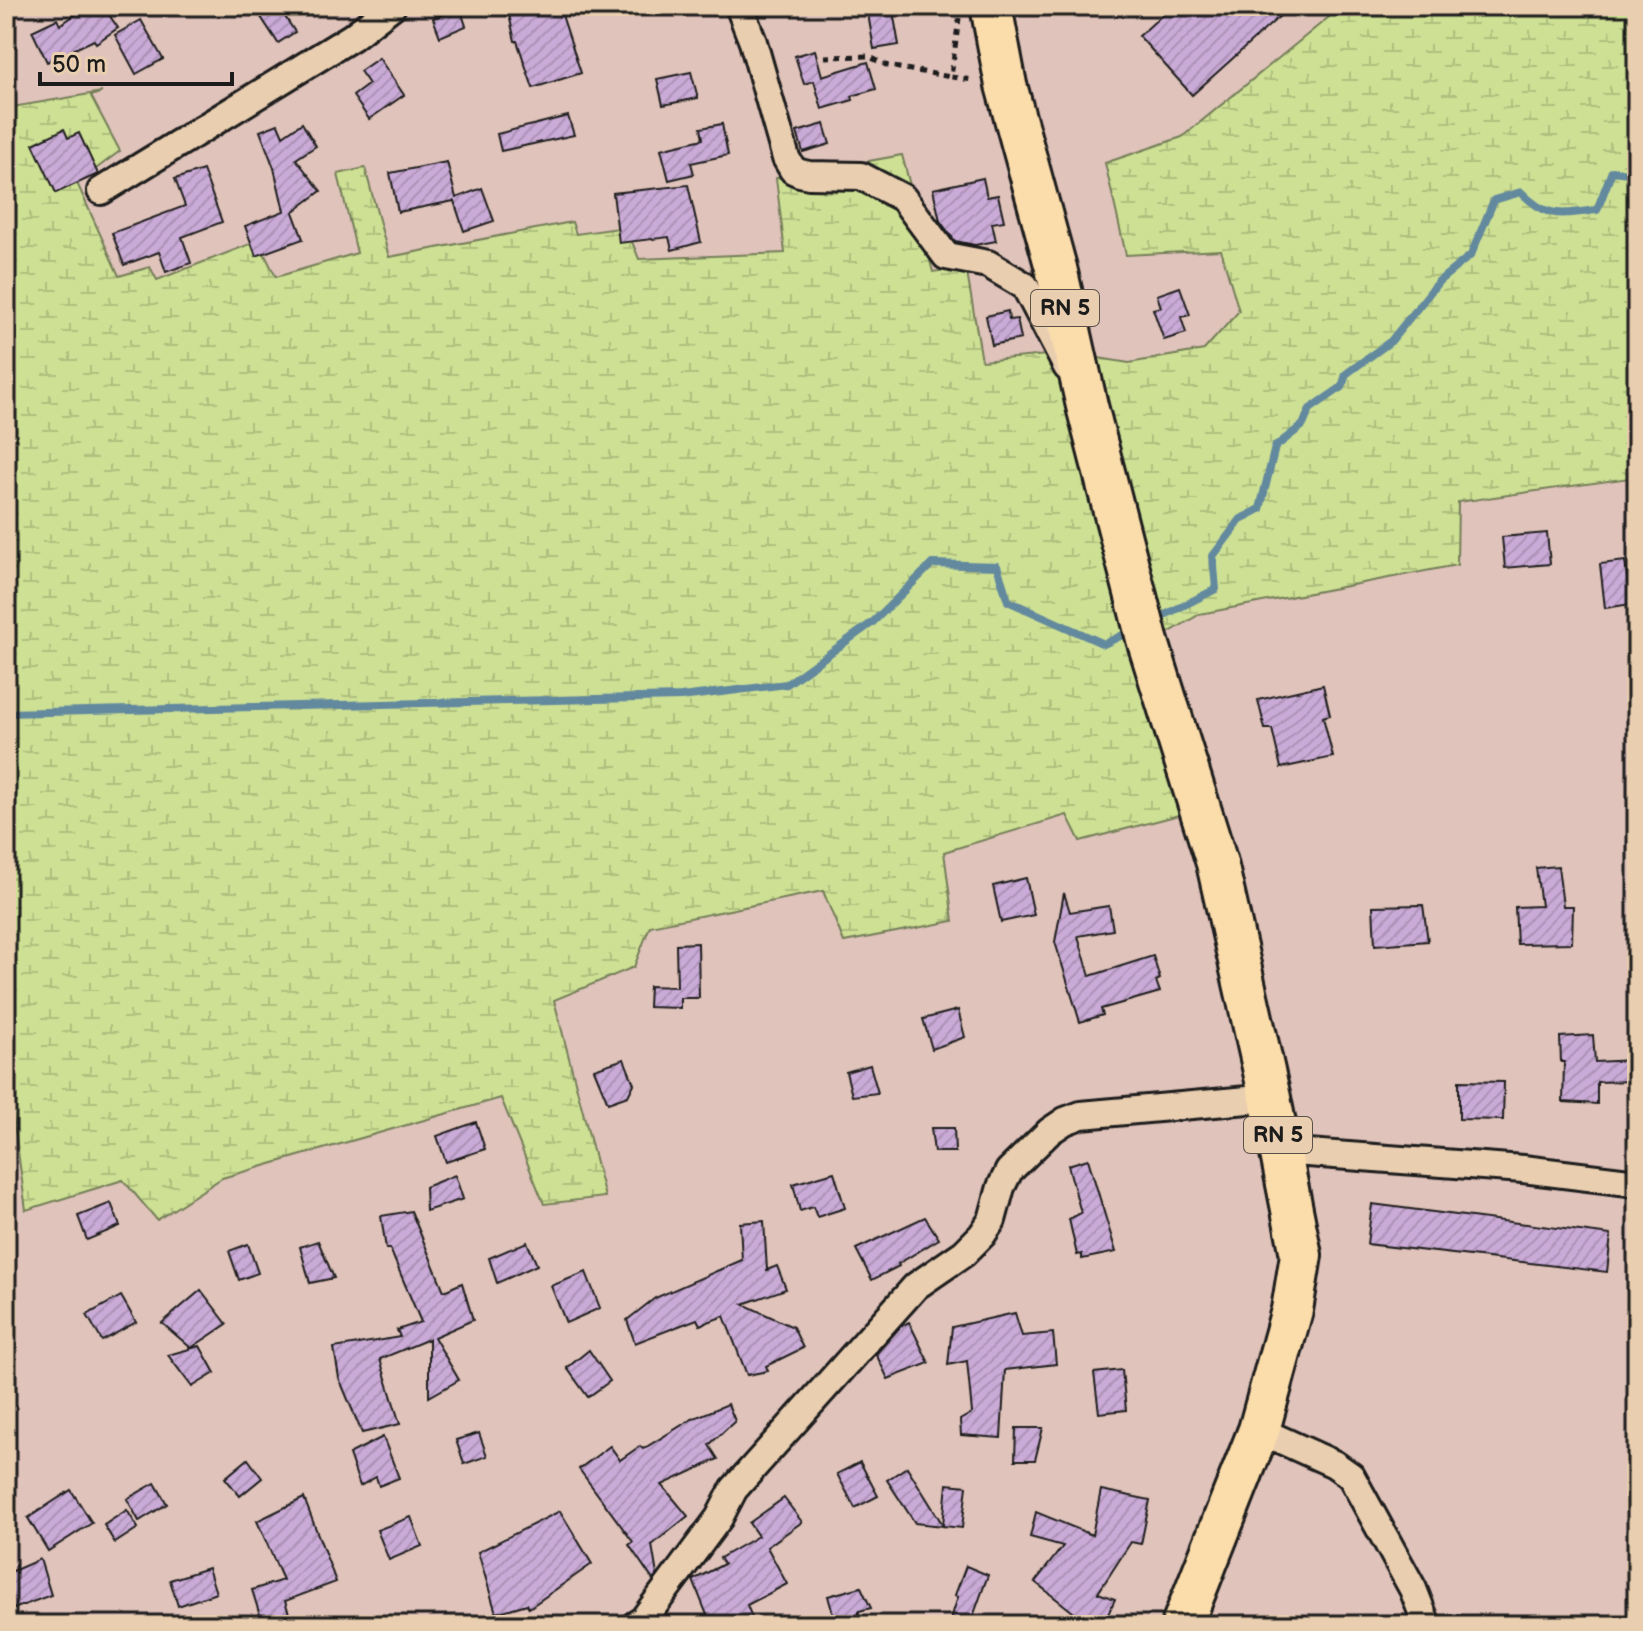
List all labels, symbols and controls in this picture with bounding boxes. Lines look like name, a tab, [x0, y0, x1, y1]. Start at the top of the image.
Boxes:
scale bar	[40, 36, 232, 86]
text: 50 m	[52, 50, 106, 79]
road number: RN 5	[1031, 290, 1099, 326]
road number: RN 5	[1244, 1117, 1312, 1153]

